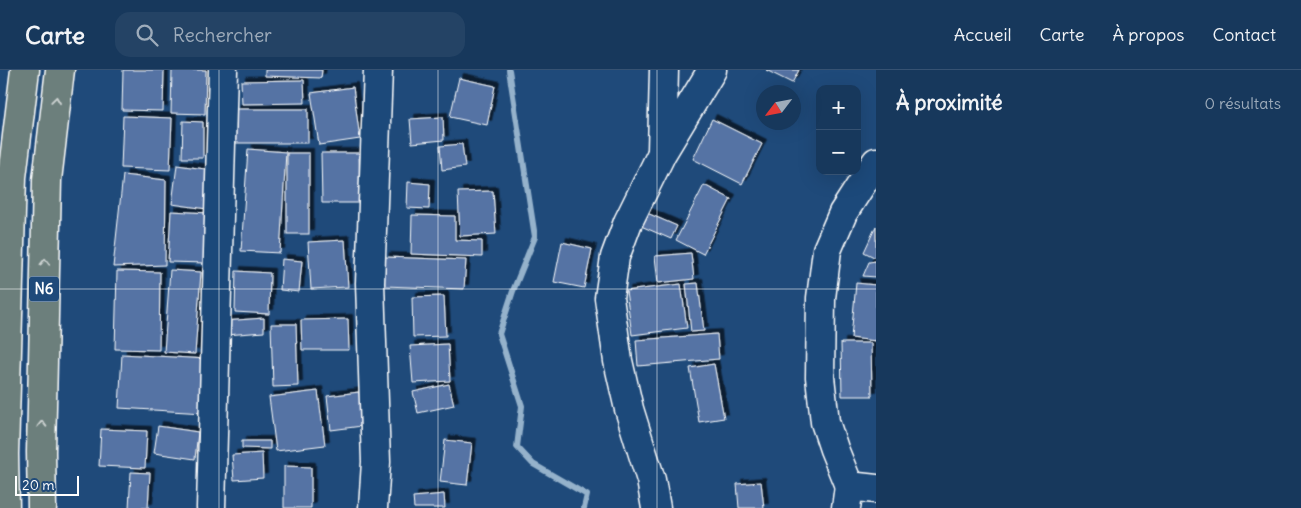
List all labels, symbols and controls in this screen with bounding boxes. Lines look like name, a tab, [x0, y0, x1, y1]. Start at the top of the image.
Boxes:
search box	[115, 12, 465, 57]
text: Carte	[25, 20, 85, 50]
icon: search	[133, 21, 161, 49]
text: Rechercher	[173, 23, 272, 47]
text: Accueil	[954, 23, 1012, 46]
text: Carte	[1040, 23, 1085, 46]
text: À propos	[1113, 23, 1184, 46]
text: Contact	[1212, 23, 1276, 46]
north arrow	[756, 85, 801, 130]
map controls	[816, 85, 861, 175]
button: +	[816, 85, 861, 130]
text: À proximité	[896, 89, 1003, 116]
text: 0 résultats	[1205, 93, 1281, 113]
one-way arrow	[51, 96, 61, 104]
button: −	[816, 130, 861, 175]
one-way arrow	[40, 258, 50, 266]
road number: N6	[29, 276, 59, 302]
one-way arrow	[36, 420, 47, 428]
scale bar	[15, 473, 79, 496]
text: 20 m	[22, 476, 55, 494]

